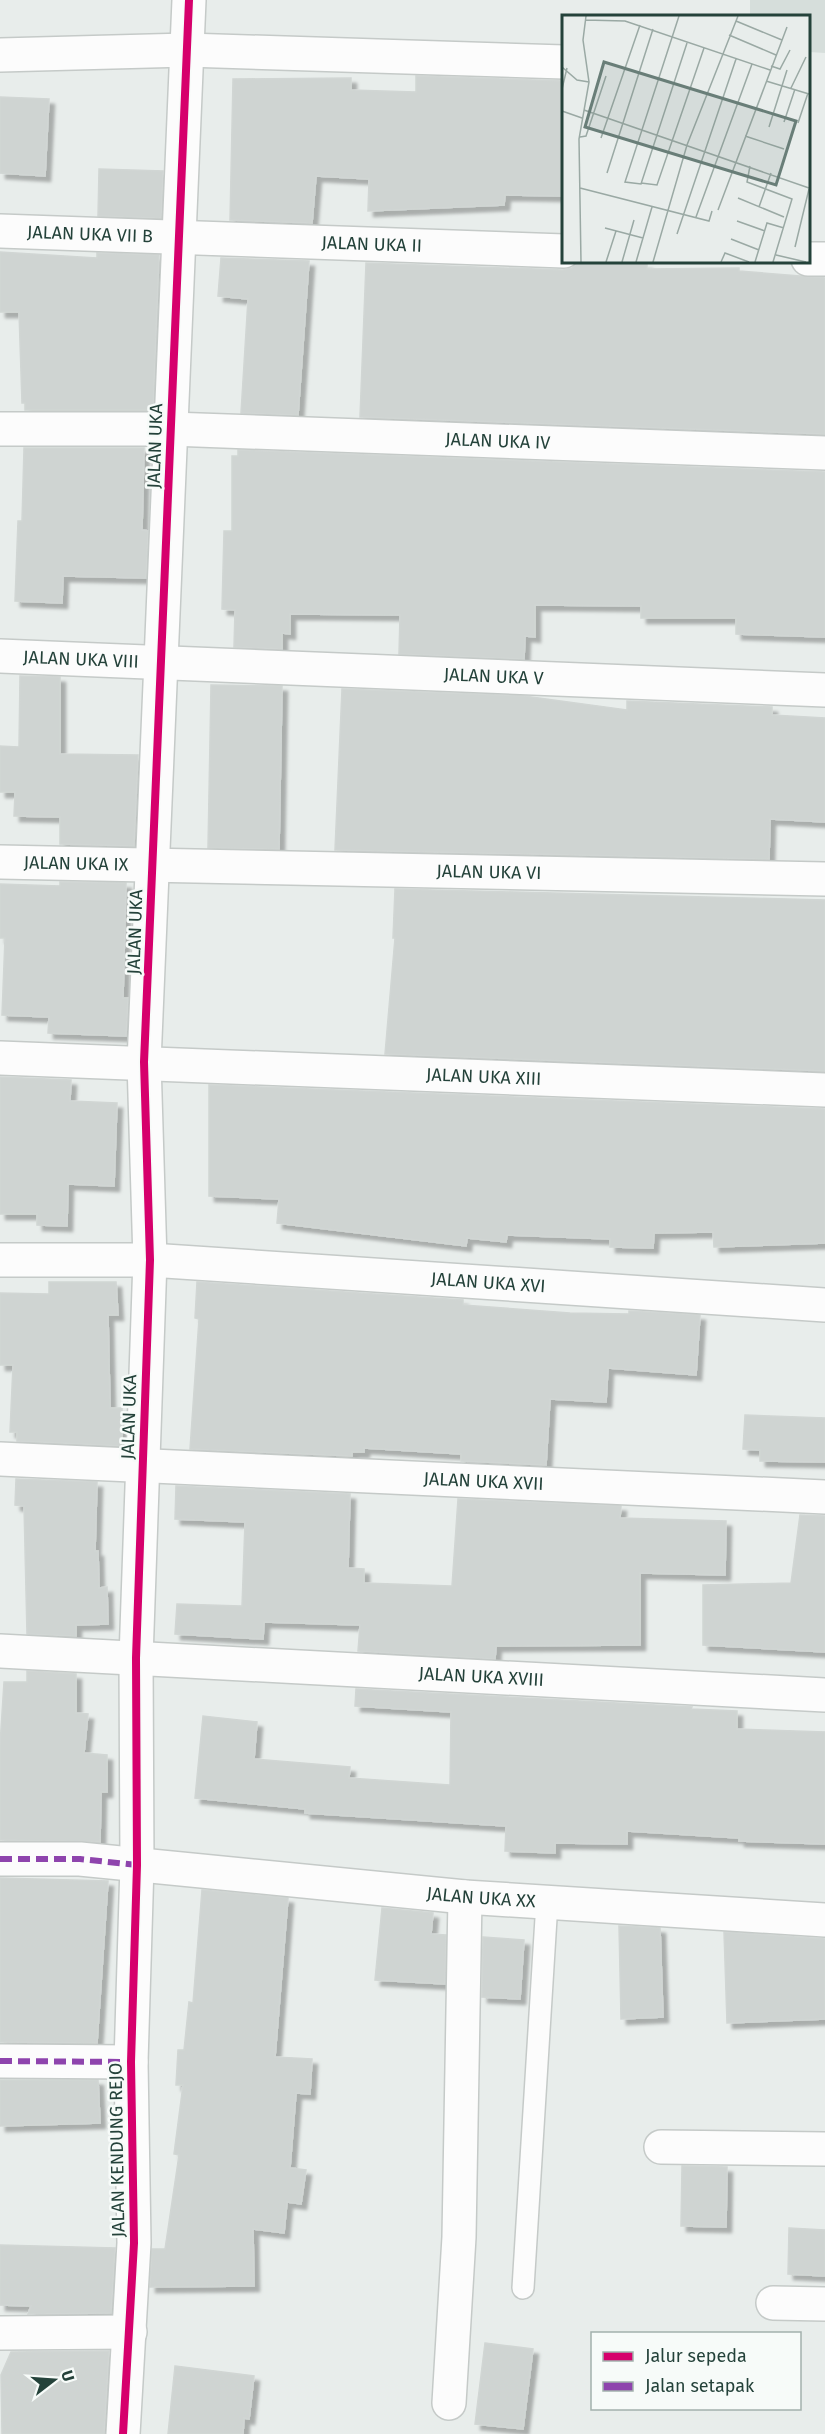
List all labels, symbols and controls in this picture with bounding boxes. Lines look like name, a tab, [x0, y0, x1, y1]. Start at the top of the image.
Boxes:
inset map	[562, 15, 810, 262]
street label: JALAN UKA VII B	[26, 221, 153, 247]
street label: JALAN UKA II	[321, 231, 422, 257]
street label: JALAN UKA	[143, 402, 167, 489]
street label: JALAN UKA IV	[445, 428, 551, 454]
street label: JALAN UKA VIII	[23, 646, 139, 673]
street label: JALAN UKA V	[443, 663, 544, 689]
street label: JALAN UKA IX	[23, 851, 129, 876]
street label: JALAN UKA VI	[436, 860, 542, 884]
street label: JALAN UKA	[123, 888, 147, 975]
street label: JALAN UKA XIII	[425, 1064, 542, 1090]
street label: JALAN UKA XVI	[430, 1268, 546, 1297]
street label: JALAN UKA	[117, 1373, 141, 1460]
street label: JALAN UKA XVII	[423, 1468, 544, 1495]
street label: JALAN UKA XVIII	[418, 1662, 545, 1691]
street label: JALAN UKA XX	[426, 1882, 537, 1913]
street label: JALAN KENDUNG REJO	[104, 2062, 130, 2238]
legend	[591, 2332, 801, 2410]
text: Jalur sepeda	[645, 2345, 747, 2367]
north arrow	[24, 2350, 84, 2410]
text: U	[57, 2368, 78, 2384]
text: Jalan setapak	[645, 2375, 755, 2397]

